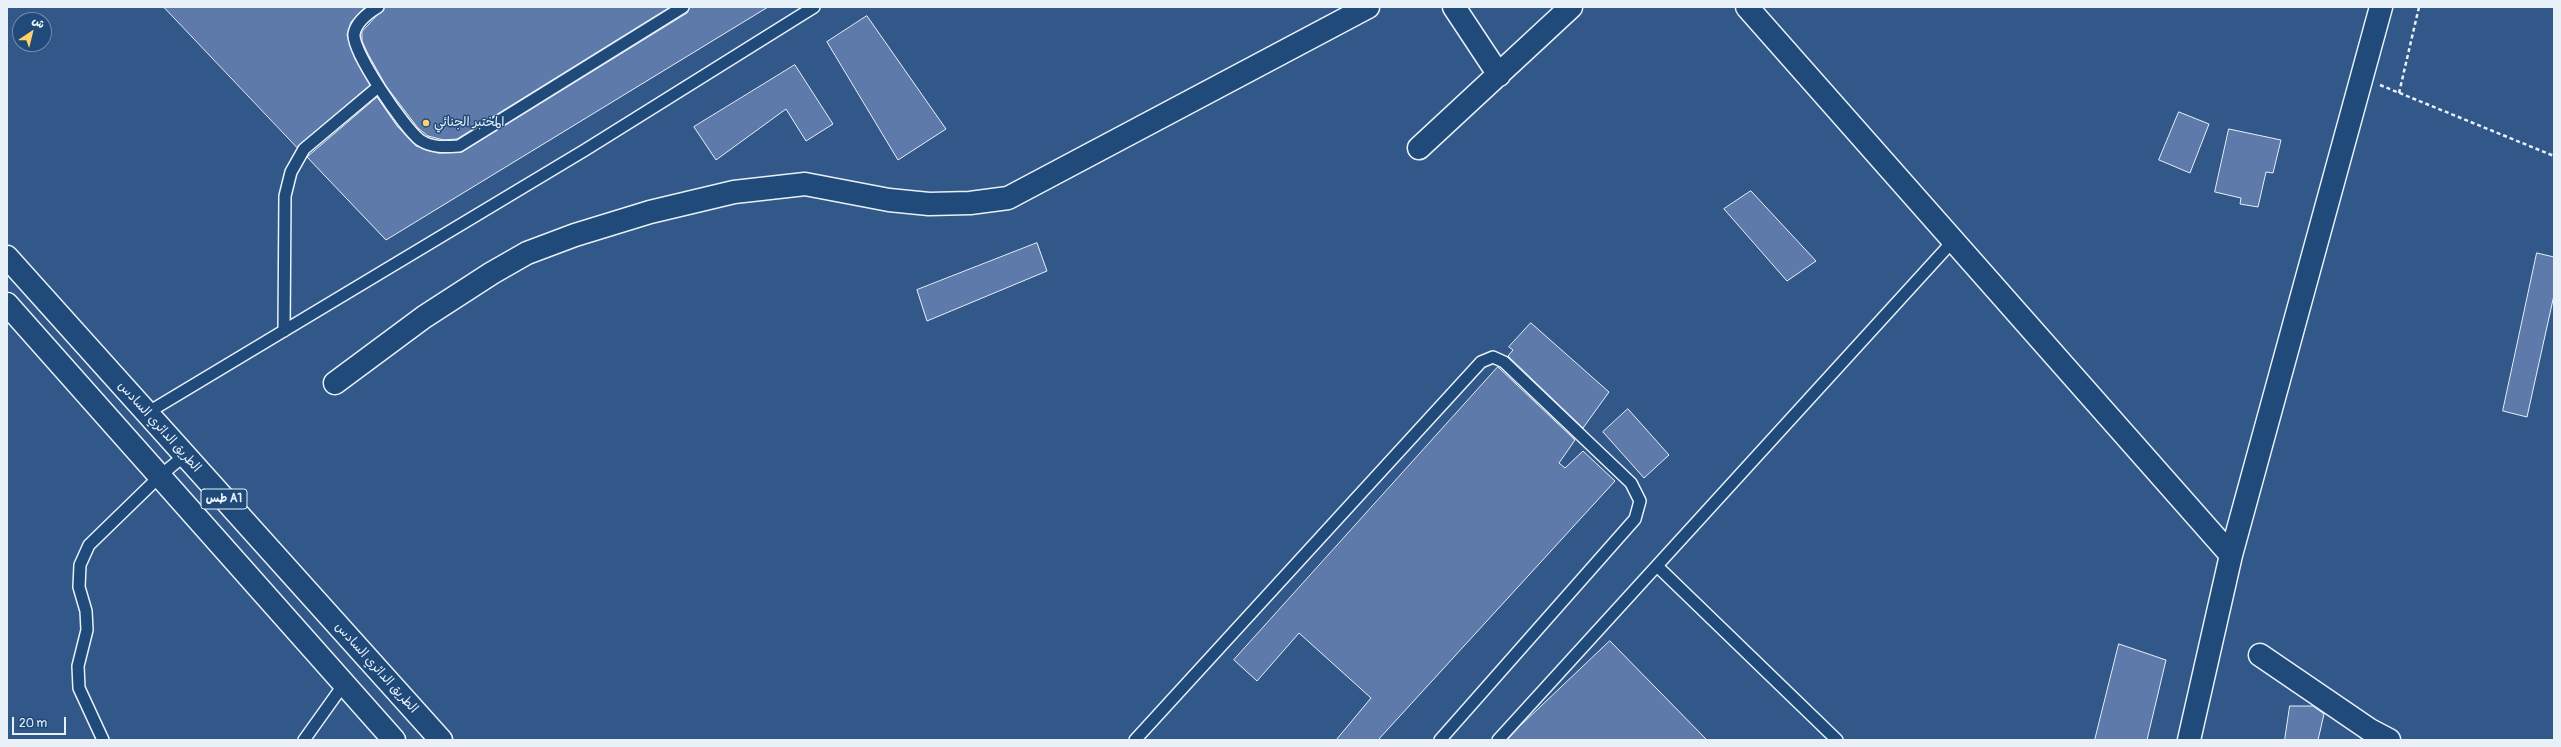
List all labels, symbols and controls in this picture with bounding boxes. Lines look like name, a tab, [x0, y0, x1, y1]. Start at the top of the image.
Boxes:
north arrow	[12, 12, 52, 52]
text: ش	[30, 14, 47, 31]
place label: المختبر الجنائي	[434, 115, 505, 131]
marker: المختبر الجنائي	[421, 118, 431, 128]
street label: الطريق الدائري السادس	[114, 378, 204, 476]
road number: طس A1	[201, 489, 247, 509]
street label: الطريق الدائري السادس	[331, 619, 421, 717]
scale bar	[14, 709, 68, 735]
text: 20 m	[19, 716, 47, 731]

